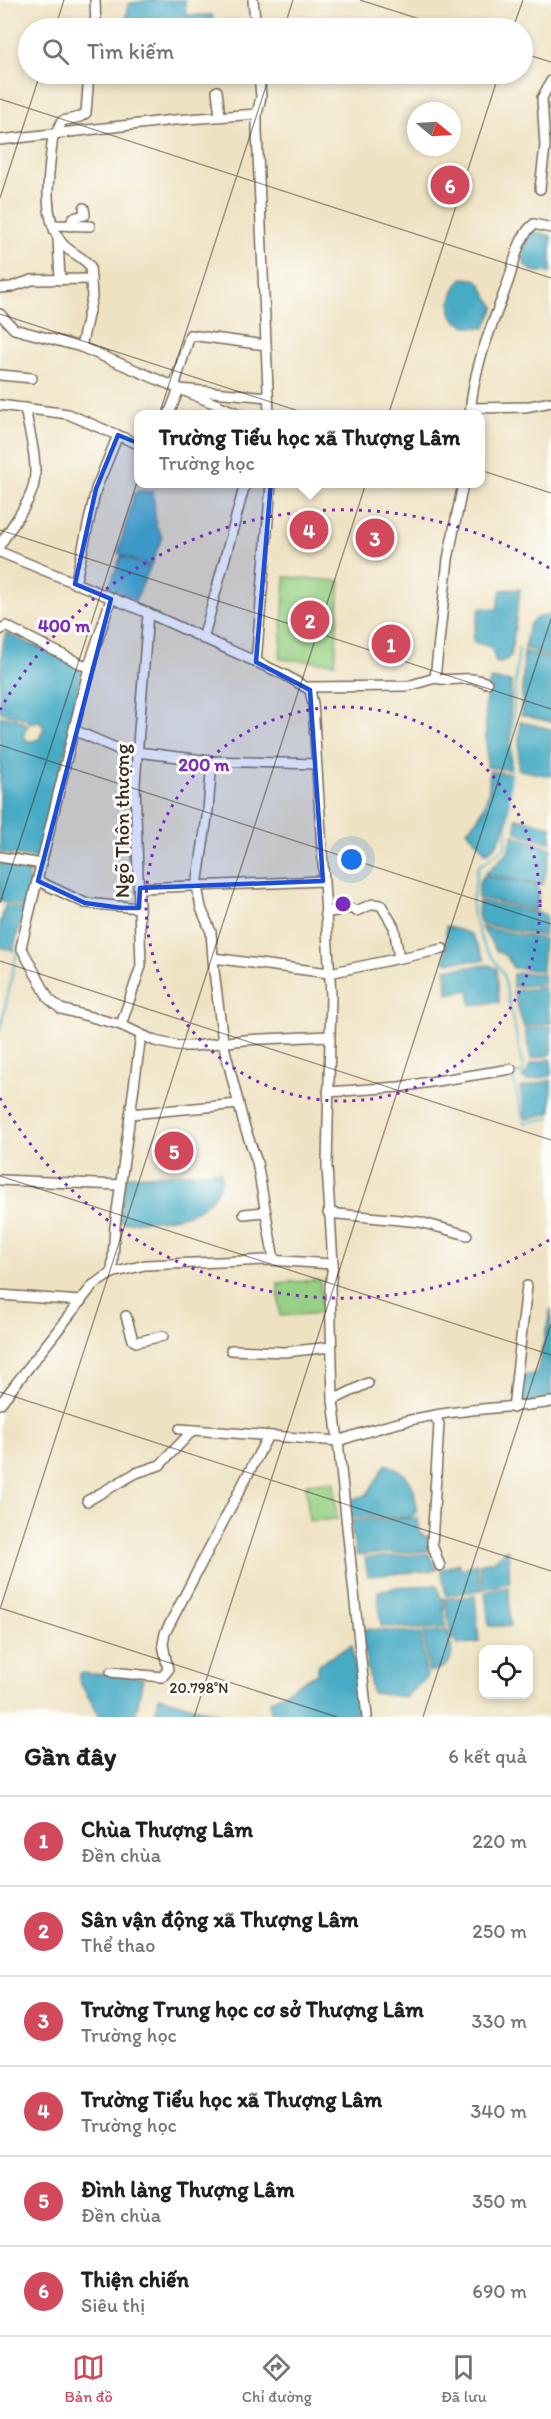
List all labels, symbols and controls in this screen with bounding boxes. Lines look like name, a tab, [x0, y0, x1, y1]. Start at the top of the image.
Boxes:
search box	[18, 18, 533, 84]
icon: search	[39, 35, 72, 68]
text: Tìm kiếm	[87, 38, 174, 65]
north arrow	[407, 102, 461, 156]
pin: 6	[430, 162, 470, 207]
popup	[134, 410, 485, 488]
text: Trường Tiểu học xã Thượng Lâm	[159, 424, 460, 451]
text: Trường học	[159, 451, 255, 475]
pin: 4	[290, 508, 328, 552]
pin: 3	[356, 516, 394, 560]
pin: 2	[290, 598, 330, 642]
text: 400 m	[38, 615, 91, 637]
pin: 1	[372, 622, 410, 666]
street label: Ngõ Thôn thượng	[109, 743, 134, 898]
text: 200 m	[179, 754, 230, 776]
your location	[337, 845, 366, 874]
centre of rings	[333, 894, 353, 914]
pin: 5	[154, 1128, 194, 1174]
map controls	[479, 1645, 533, 1699]
button: locate	[479, 1645, 533, 1699]
text: 20.798°N	[170, 1679, 228, 1697]
text: Gần đây	[24, 1740, 116, 1772]
text: 6 kết quả	[448, 1744, 527, 1768]
text: Chùa Thượng Lâm	[81, 1816, 253, 1843]
text: 1	[39, 1829, 48, 1853]
text: 220 m	[472, 1829, 527, 1853]
text: Đền chùa	[81, 1843, 161, 1867]
text: Sân vận động xã Thượng Lâm	[81, 1906, 359, 1933]
text: 2	[38, 1919, 49, 1943]
text: 250 m	[472, 1919, 527, 1943]
text: Thể thao	[81, 1933, 155, 1957]
text: Trường Trung học cơ sở Thượng Lâm	[81, 1996, 424, 2023]
text: 3	[38, 2009, 49, 2033]
text: 330 m	[472, 2009, 527, 2033]
text: Trường học	[81, 2023, 177, 2047]
text: Trường Tiểu học xã Thượng Lâm	[81, 2086, 382, 2113]
text: 4	[37, 2099, 50, 2123]
text: 340 m	[470, 2099, 527, 2123]
text: Trường học	[81, 2113, 177, 2137]
text: Đình làng Thượng Lâm	[81, 2176, 294, 2203]
text: 5	[38, 2189, 49, 2213]
text: 350 m	[472, 2189, 527, 2213]
text: Đền chùa	[81, 2203, 161, 2227]
text: Thiện chiến	[81, 2266, 189, 2293]
text: 6	[38, 2279, 49, 2303]
text: 690 m	[472, 2279, 527, 2303]
text: Siêu thị	[81, 2293, 145, 2317]
tab: Bản đồ	[64, 2351, 113, 2406]
tab: Chỉ đường	[242, 2351, 312, 2406]
tab: Đã lưu	[441, 2351, 487, 2406]

